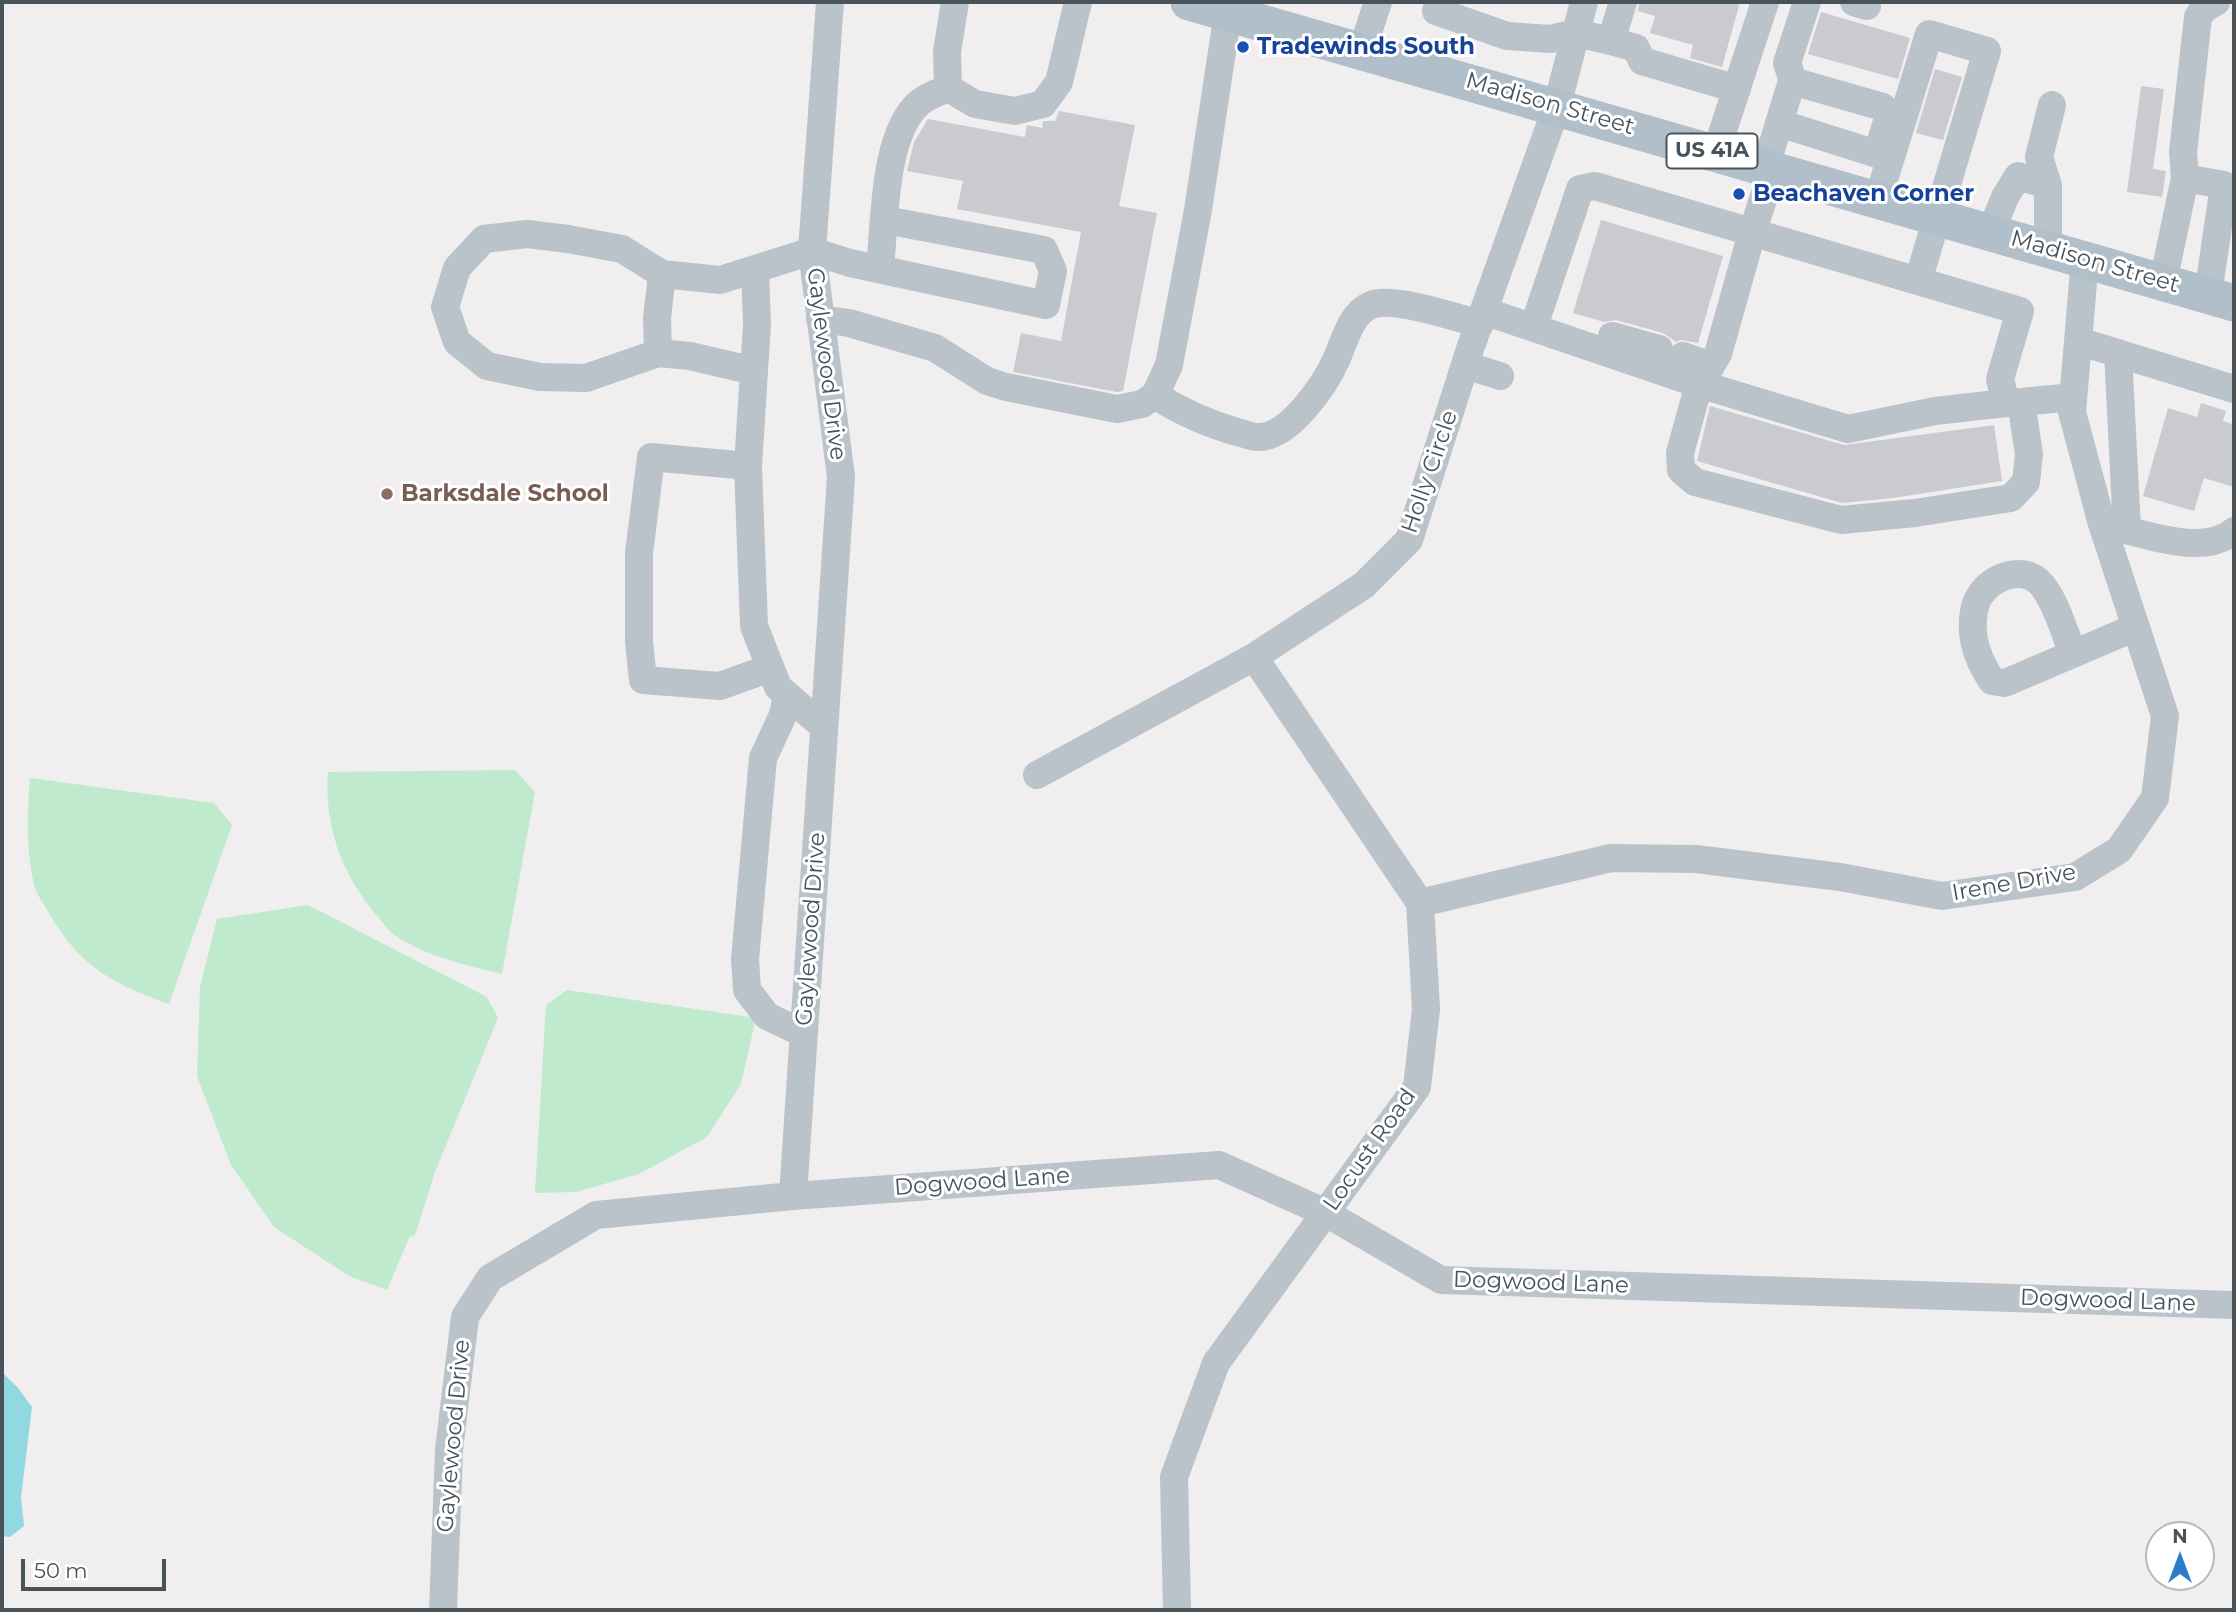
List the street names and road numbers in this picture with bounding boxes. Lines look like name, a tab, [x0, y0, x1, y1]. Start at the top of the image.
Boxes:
street label: Madison Street	[1463, 67, 1637, 141]
road number: US 41A	[1666, 134, 1758, 168]
street label: Madison Street	[2008, 225, 2182, 299]
street label: Gaylewood Drive	[800, 266, 852, 462]
street label: Holly Circle	[1396, 407, 1464, 537]
street label: Gaylewood Drive	[790, 831, 832, 1027]
street label: Irene Drive	[1950, 859, 2078, 907]
street label: Locust Road	[1318, 1084, 1422, 1216]
street label: Dogwood Lane	[893, 1162, 1071, 1202]
street label: Dogwood Lane	[1453, 1266, 1629, 1300]
street label: Dogwood Lane	[2020, 1284, 2196, 1318]
street label: Gaylewood Drive	[432, 1338, 476, 1534]

